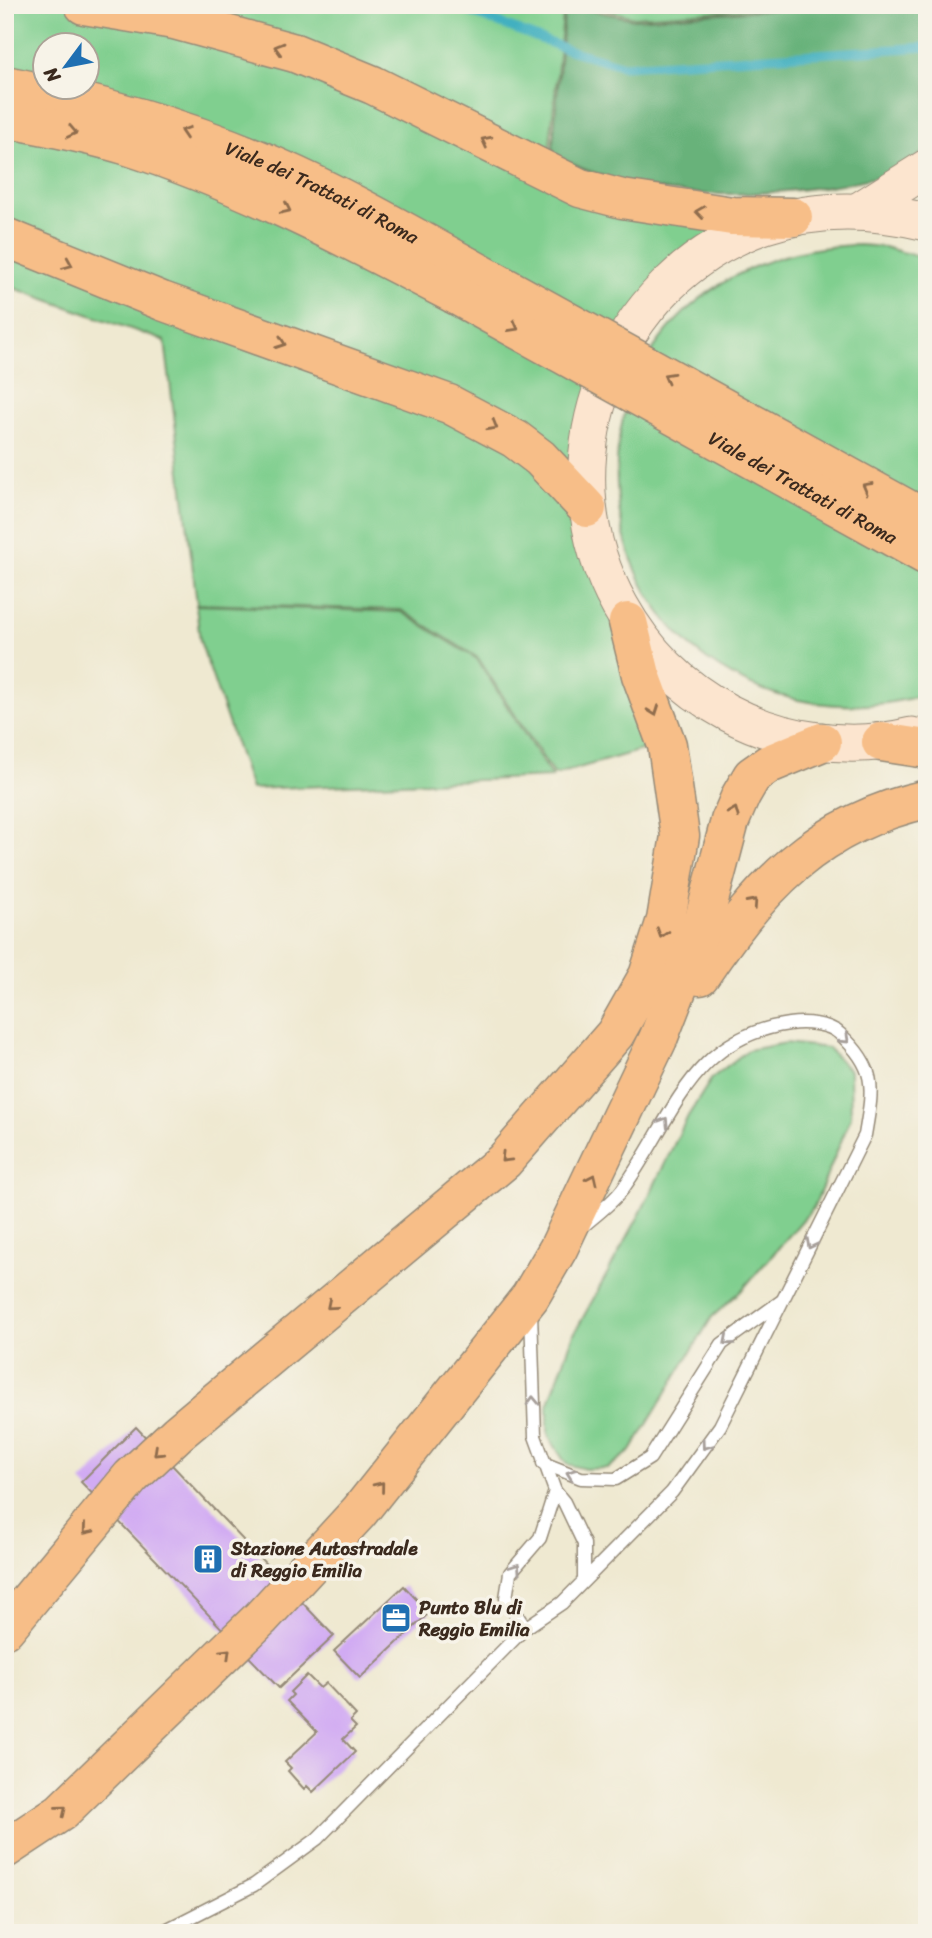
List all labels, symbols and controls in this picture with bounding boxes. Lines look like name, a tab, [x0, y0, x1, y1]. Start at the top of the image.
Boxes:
north arrow	[32, 32, 102, 102]
one-way arrow	[273, 41, 285, 56]
text: N	[34, 60, 70, 90]
one-way arrow	[66, 123, 78, 138]
one-way arrow	[179, 126, 191, 140]
street label: Viale dei Trattati di Roma	[220, 132, 425, 253]
one-way arrow	[481, 136, 493, 150]
one-way arrow	[279, 201, 291, 215]
one-way arrow	[694, 204, 706, 219]
one-way arrow	[61, 256, 73, 270]
one-way arrow	[507, 319, 519, 332]
one-way arrow	[275, 335, 287, 349]
one-way arrow	[663, 372, 676, 385]
one-way arrow	[485, 418, 498, 431]
street label: Viale dei Trattati di Roma	[702, 422, 904, 554]
one-way arrow	[862, 482, 874, 495]
one-way arrow	[646, 704, 660, 716]
one-way arrow	[725, 807, 739, 819]
one-way arrow	[745, 898, 757, 911]
one-way arrow	[656, 927, 670, 939]
one-way arrow	[837, 1030, 850, 1043]
one-way arrow	[655, 1117, 668, 1130]
one-way arrow	[500, 1150, 513, 1163]
one-way arrow	[583, 1174, 597, 1186]
one-way arrow	[805, 1237, 819, 1249]
one-way arrow	[327, 1297, 340, 1309]
one-way arrow	[724, 1333, 737, 1345]
one-way arrow	[526, 1395, 541, 1406]
one-way arrow	[701, 1437, 714, 1450]
one-way arrow	[153, 1444, 166, 1457]
one-way arrow	[565, 1468, 577, 1482]
one-way arrow	[371, 1481, 384, 1493]
one-way arrow	[83, 1522, 95, 1535]
place label: Stazione Autostradale di Reggio Emilia	[230, 1532, 419, 1587]
building icon: Stazione Autostradale di Reggio Emilia	[191, 1542, 225, 1576]
one-way arrow	[507, 1563, 520, 1576]
place label: Punto Blu di Reggio Emilia	[418, 1591, 530, 1646]
office icon: Punto Blu di Reggio Emilia	[379, 1601, 413, 1635]
one-way arrow	[218, 1649, 230, 1661]
one-way arrow	[54, 1806, 66, 1819]

